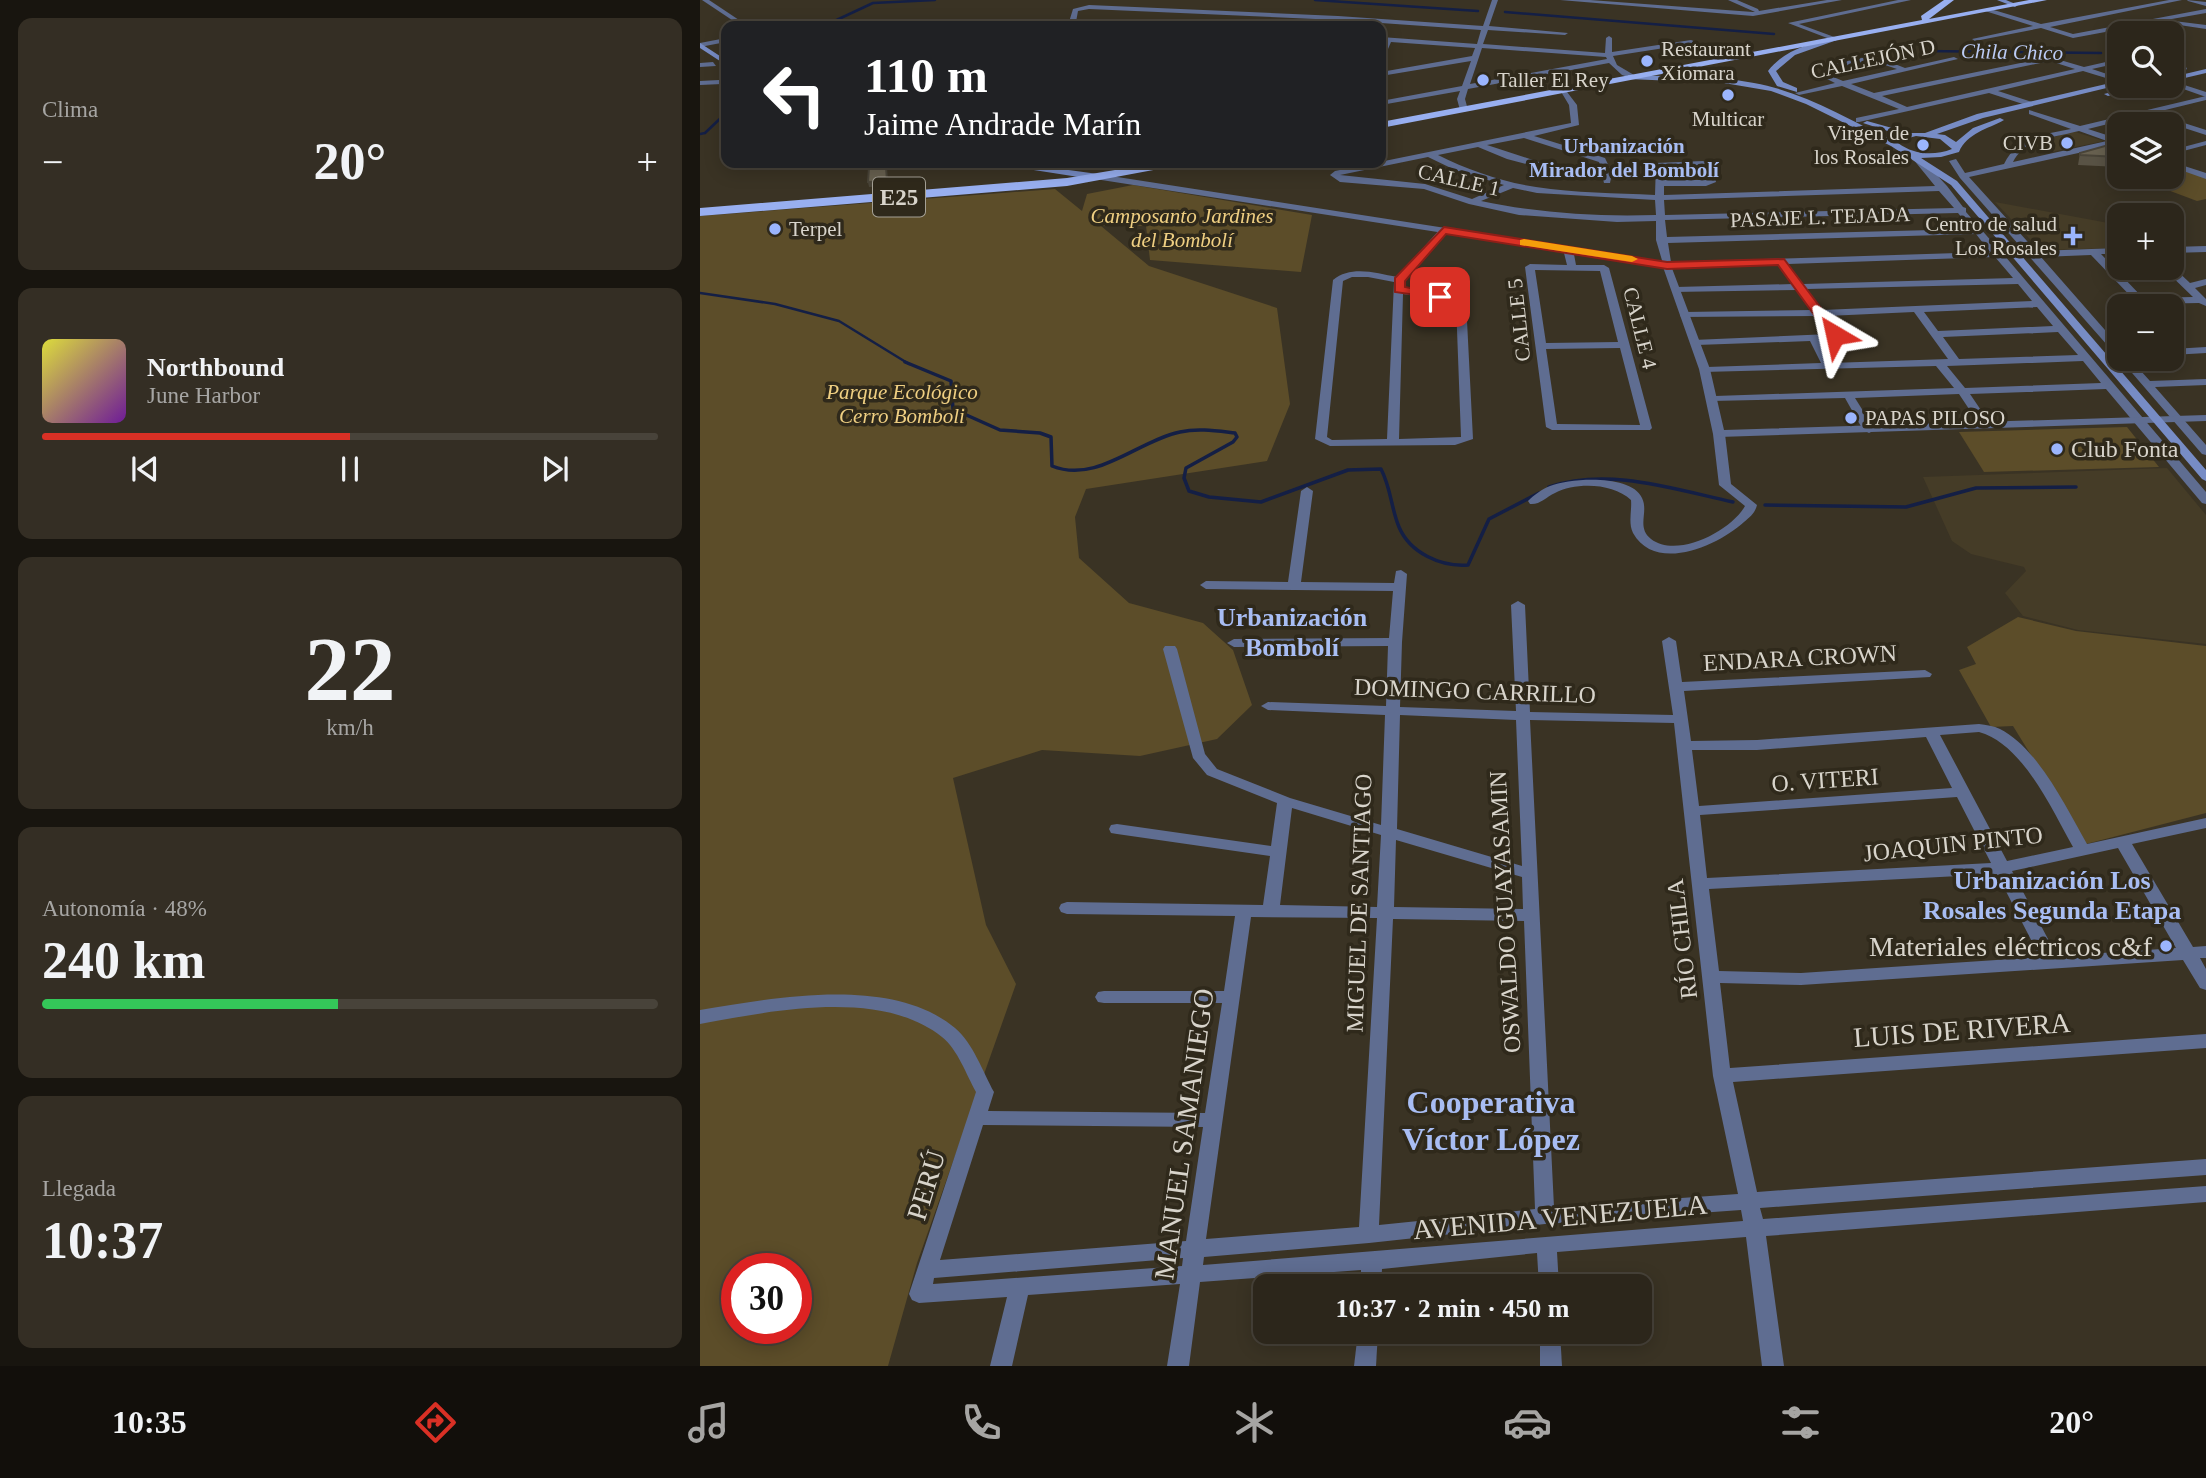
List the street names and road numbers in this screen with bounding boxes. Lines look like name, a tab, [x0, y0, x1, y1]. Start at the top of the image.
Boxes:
street label: CALLEJÓN D	[1809, 34, 1937, 84]
street label: CALLE 1	[1416, 159, 1502, 201]
road number: E25	[873, 178, 925, 216]
street label: PASAJE L. TEJADA	[1729, 202, 1911, 232]
street label: CALLE 5	[1503, 277, 1535, 363]
street label: CALLE 4	[1618, 285, 1662, 372]
street label: ENDARA CROWN	[1702, 640, 1898, 676]
street label: DOMINGO CARRILLO	[1354, 674, 1596, 708]
street label: O. VITERI	[1770, 763, 1880, 797]
street label: OSWALDO GUAYASAMIN	[1485, 770, 1525, 1054]
street label: MIGUEL DE SANTIAGO	[1341, 773, 1377, 1033]
street label: JOAQUIN PINTO	[1862, 822, 2044, 866]
street label: RÍO CHILA	[1662, 877, 1702, 1000]
street label: MANUEL SAMANIEGO	[1148, 986, 1220, 1282]
street label: LUIS DE RIVERA	[1852, 1007, 2072, 1053]
street label: PERÚ	[901, 1146, 951, 1224]
street label: AVENIDA VENEZUELA	[1412, 1189, 1709, 1245]

